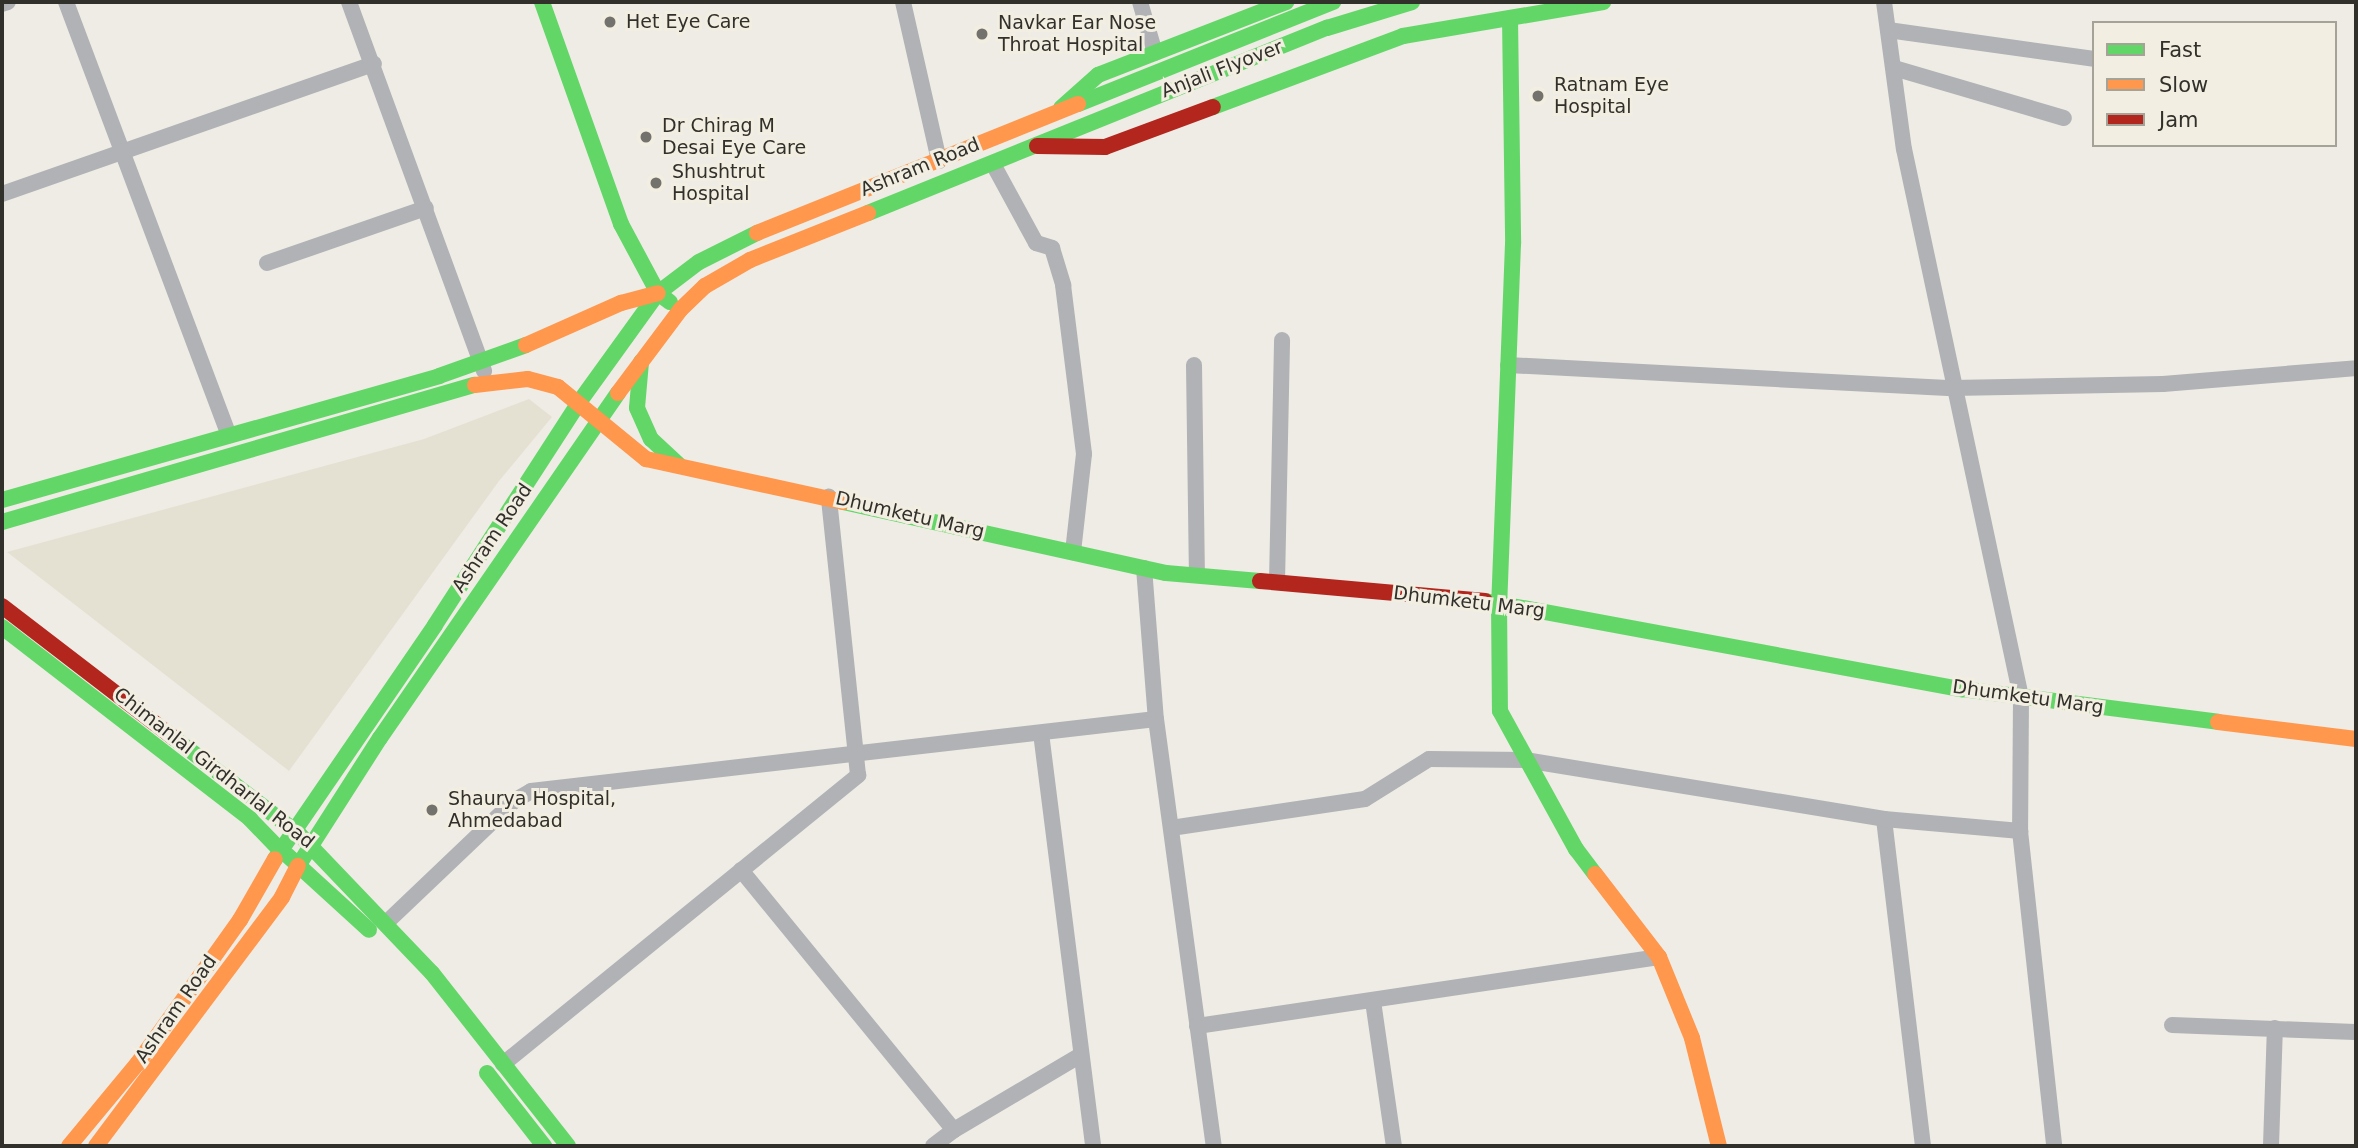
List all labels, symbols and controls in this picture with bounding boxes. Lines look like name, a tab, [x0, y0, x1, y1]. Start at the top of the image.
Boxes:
place label: Het Eye Care	[626, 11, 750, 33]
marker: Het Eye Care	[600, 12, 620, 32]
place label: Navkar Ear Nose Throat Hospital	[998, 12, 1156, 56]
legend	[2092, 21, 2337, 147]
marker: Navkar Ear Nose Throat Hospital	[972, 24, 992, 44]
street label: Anjali Flyover	[1158, 35, 1286, 103]
text: Fast	[2159, 38, 2201, 62]
text: Slow	[2159, 73, 2208, 97]
place label: Ratnam Eye Hospital	[1554, 74, 1669, 118]
marker: Ratnam Eye Hospital	[1528, 86, 1548, 106]
text: Jam	[2159, 108, 2199, 132]
place label: Dr Chirag M Desai Eye Care	[662, 115, 806, 159]
marker: Dr Chirag M Desai Eye Care	[636, 127, 656, 147]
street label: Ashram Road	[857, 133, 983, 201]
place label: Shushtrut Hospital	[672, 161, 765, 205]
marker: Shushtrut Hospital	[646, 173, 666, 193]
street label: Ashram Road	[447, 479, 537, 597]
street label: Dhumketu Marg	[833, 487, 987, 543]
street label: Dhumketu Marg	[1392, 581, 1546, 623]
street label: Dhumketu Marg	[1951, 675, 2105, 719]
street label: Chimanlal Girdharlal Road	[109, 683, 319, 853]
place label: Shaurya Hospital, Ahmedabad	[448, 788, 616, 832]
marker: Shaurya Hospital, Ahmedabad	[422, 800, 442, 820]
street label: Ashram Road	[130, 951, 222, 1067]

